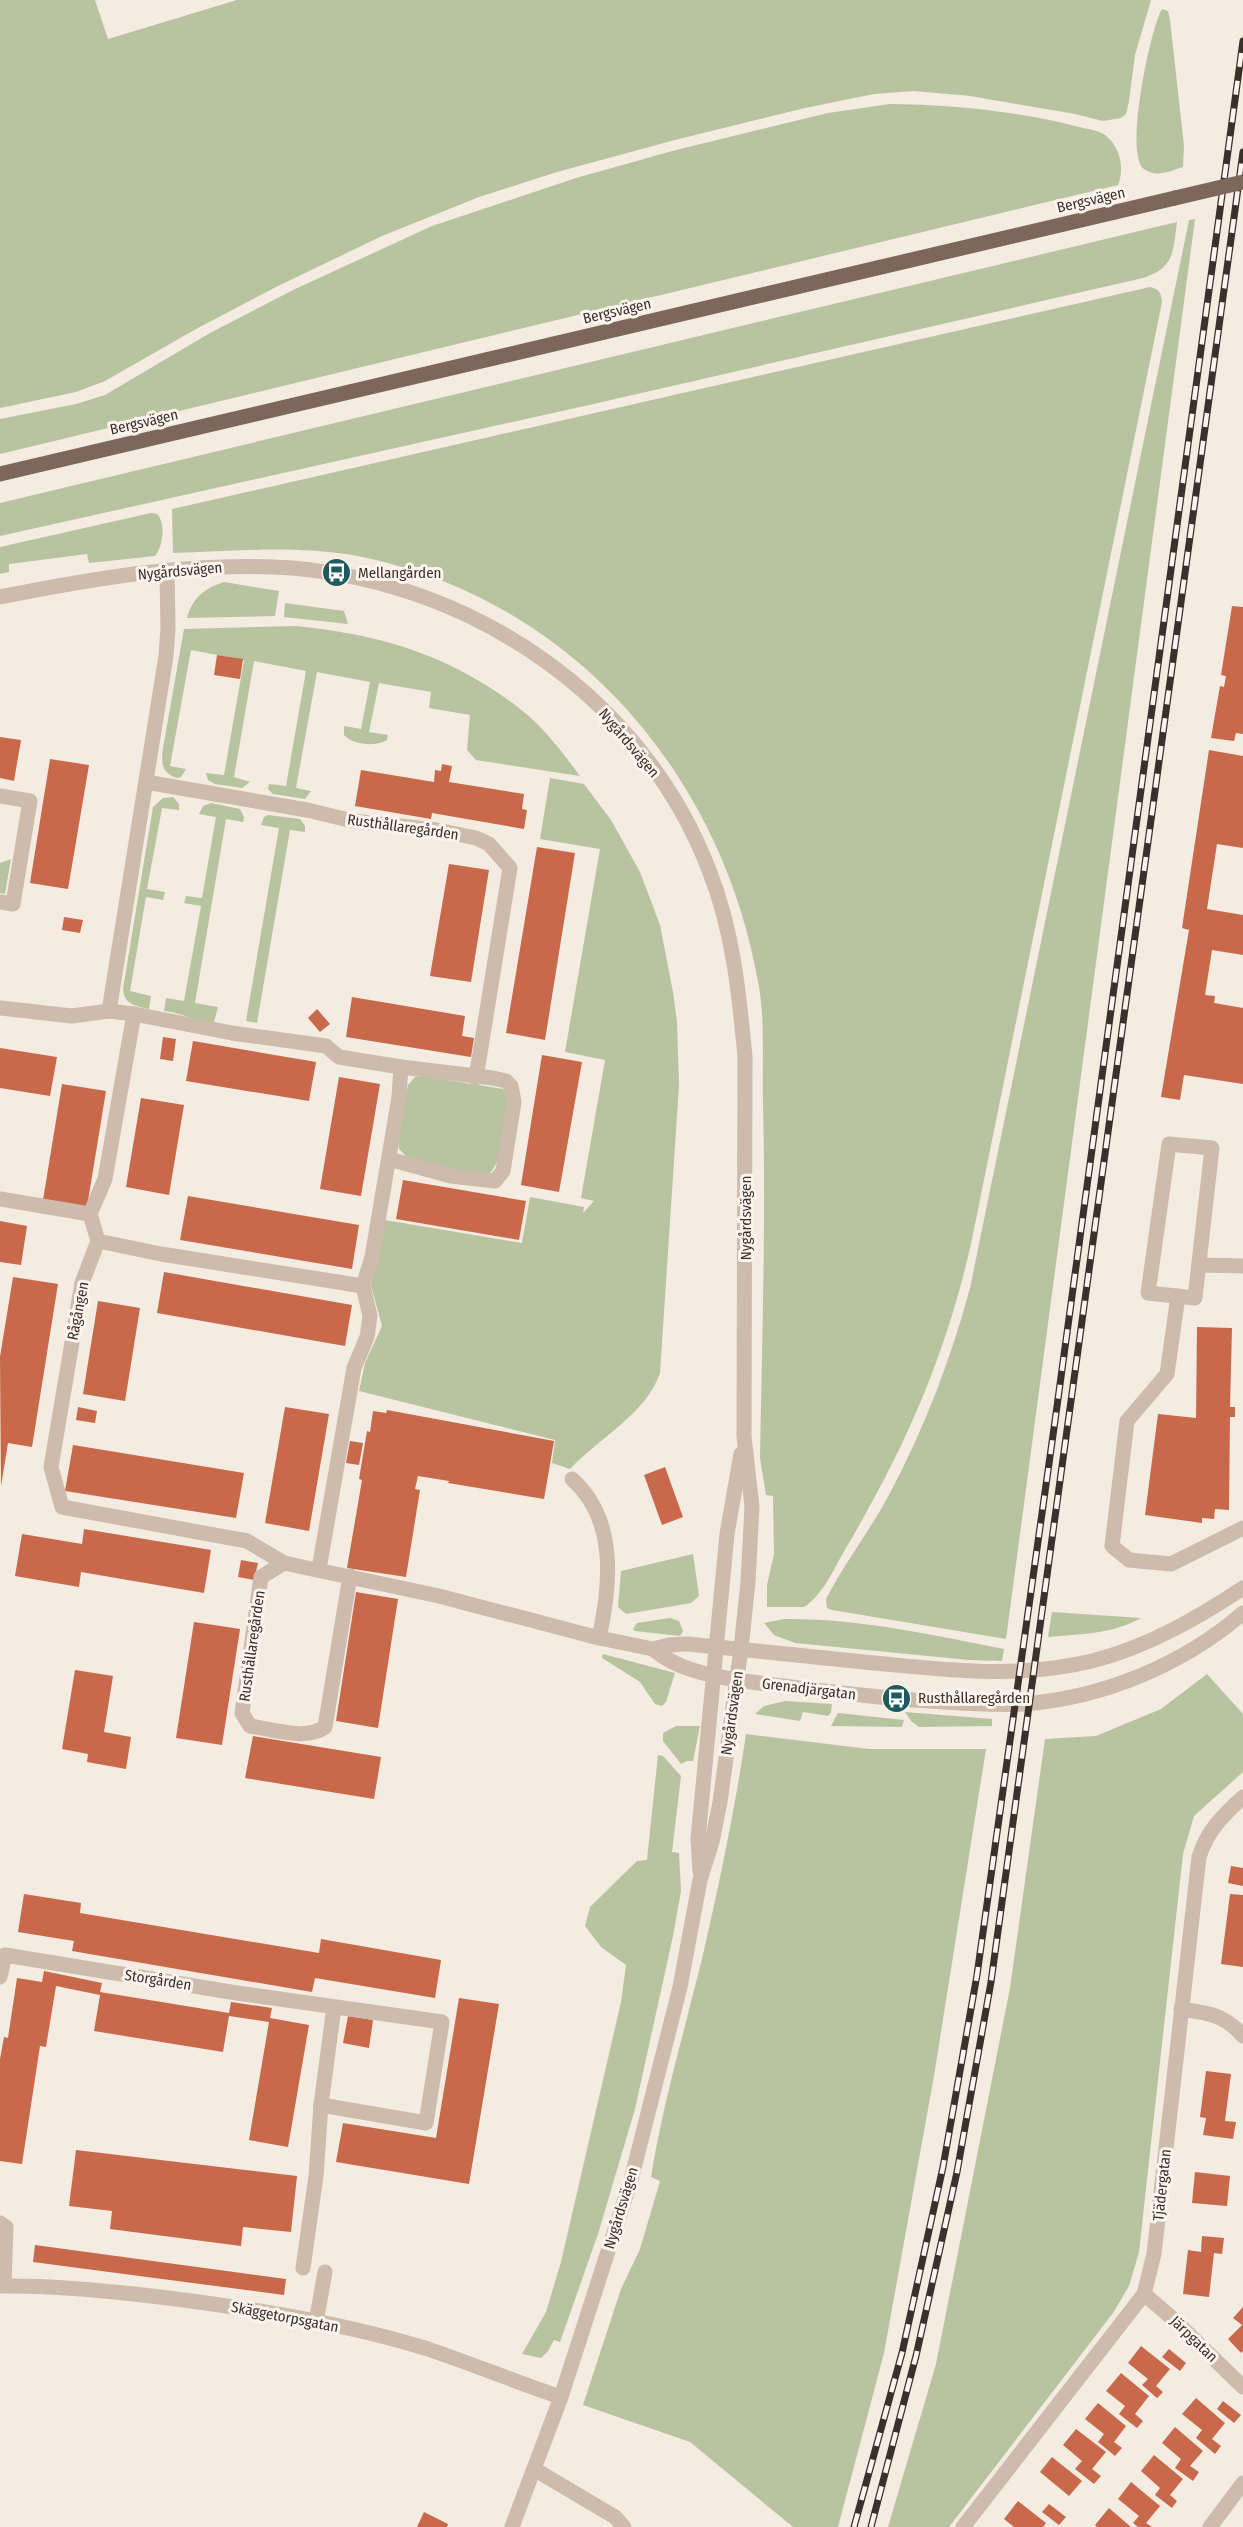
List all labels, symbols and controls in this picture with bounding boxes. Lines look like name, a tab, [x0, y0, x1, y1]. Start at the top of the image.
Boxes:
street label: Bergsvägen	[1055, 183, 1127, 217]
street label: Bergsvägen	[581, 294, 653, 328]
street label: Bergsvägen	[108, 405, 180, 439]
bus stop icon: Mellangården	[321, 557, 353, 589]
street label: Nygårdsvägen	[137, 558, 223, 584]
place label: Mellangården	[358, 564, 441, 582]
street label: Nygårdsvägen	[595, 705, 663, 781]
street label: Rusthållaregården	[346, 810, 460, 844]
street label: Nygårdsvägen	[737, 1176, 755, 1260]
street label: Rågången	[64, 1280, 92, 1342]
street label: Rusthållaregården	[235, 1589, 269, 1703]
street label: Nygårdsvägen	[717, 1670, 747, 1756]
street label: Grenadjärgatan	[761, 1674, 857, 1704]
bus stop icon: Rusthållaregården	[881, 1682, 913, 1714]
place label: Rusthållaregården	[918, 1689, 1030, 1707]
street label: Storgården	[123, 1966, 193, 1994]
street label: Tjädergatan	[1149, 2148, 1175, 2222]
street label: Nygårdsvägen	[600, 2165, 642, 2251]
street label: Skäggetorpsgatan	[230, 2298, 340, 2336]
street label: Järpgatan	[1167, 2312, 1221, 2366]

